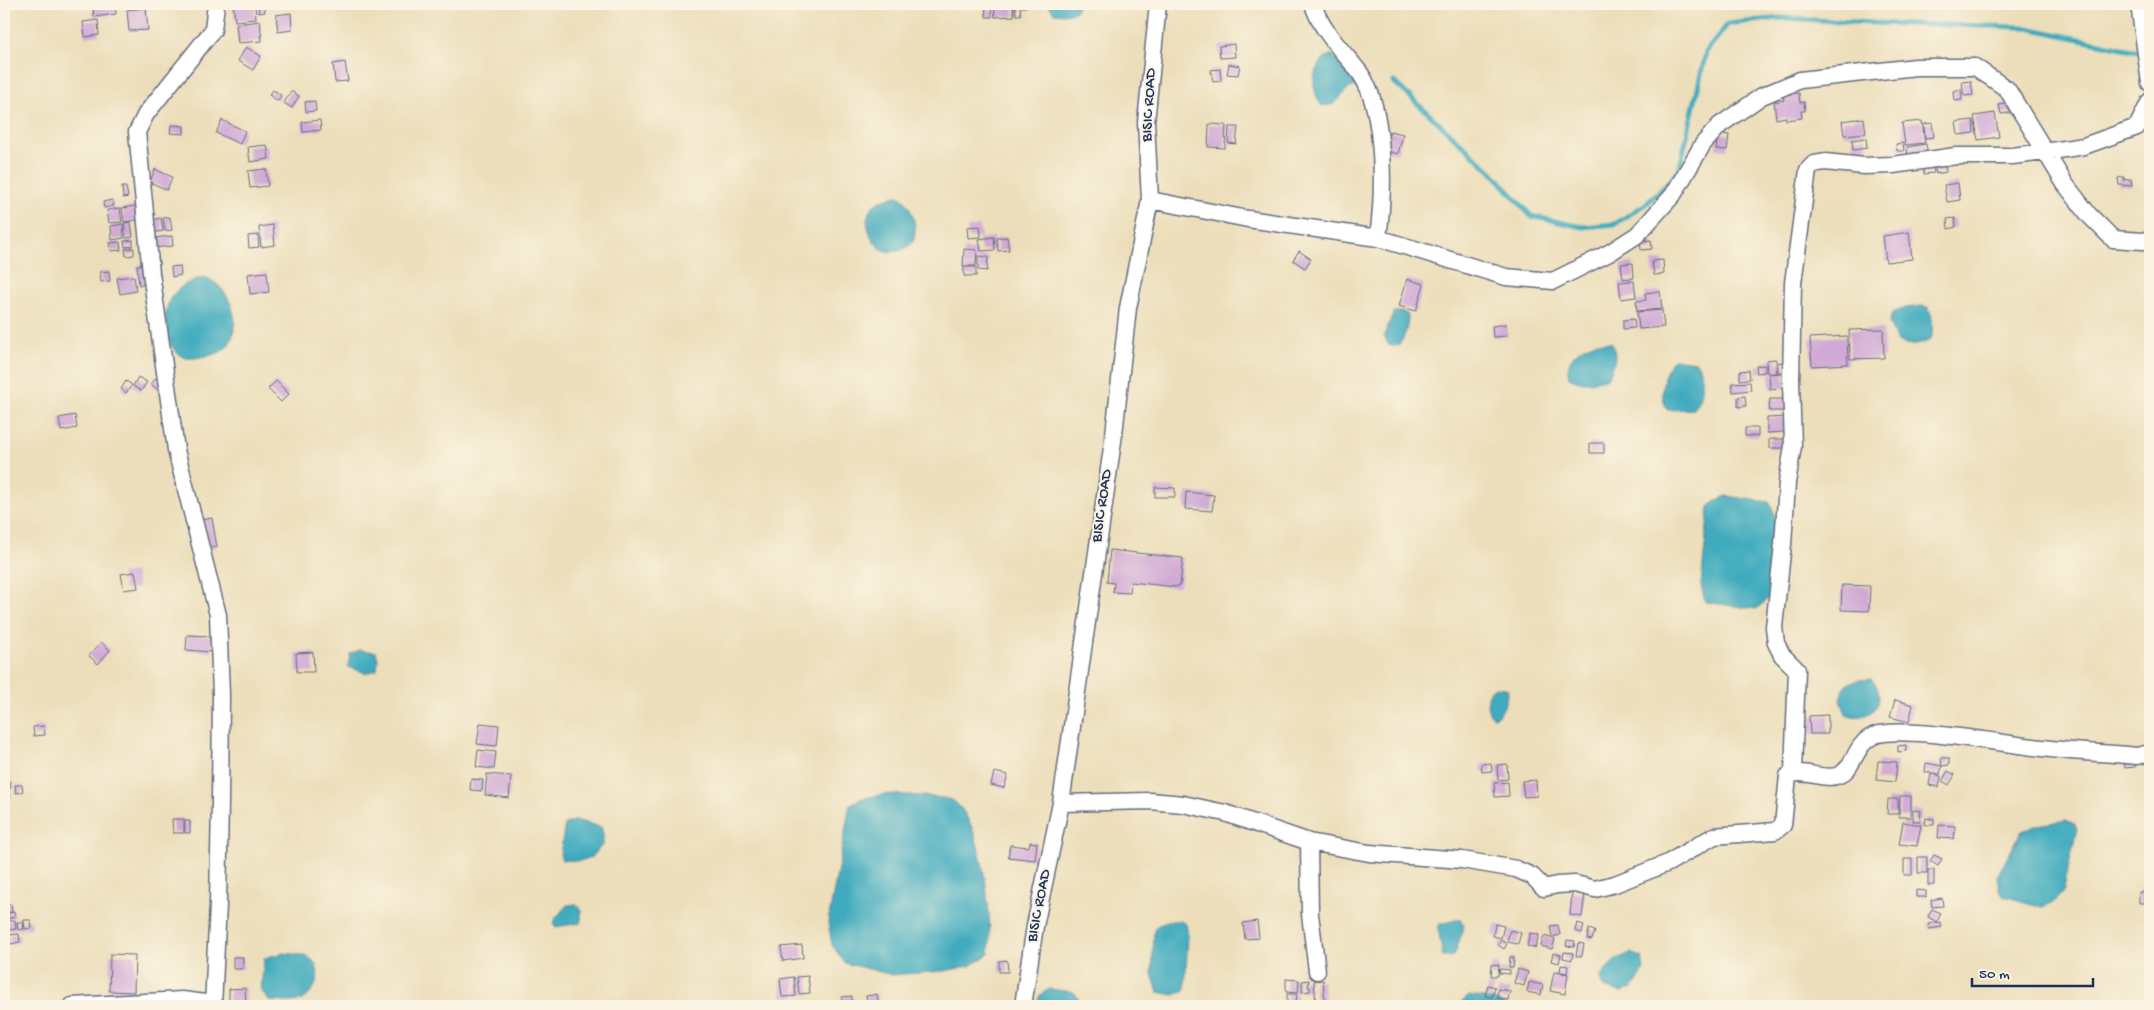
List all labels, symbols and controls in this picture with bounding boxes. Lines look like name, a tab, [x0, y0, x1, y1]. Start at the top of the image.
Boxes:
street label: BISIC ROAD	[1139, 67, 1161, 143]
street label: BISIC ROAD	[1088, 468, 1118, 545]
street label: BISIC ROAD	[1023, 867, 1056, 945]
scale bar	[1972, 955, 2093, 987]
text: 50 m	[1979, 966, 2010, 984]

